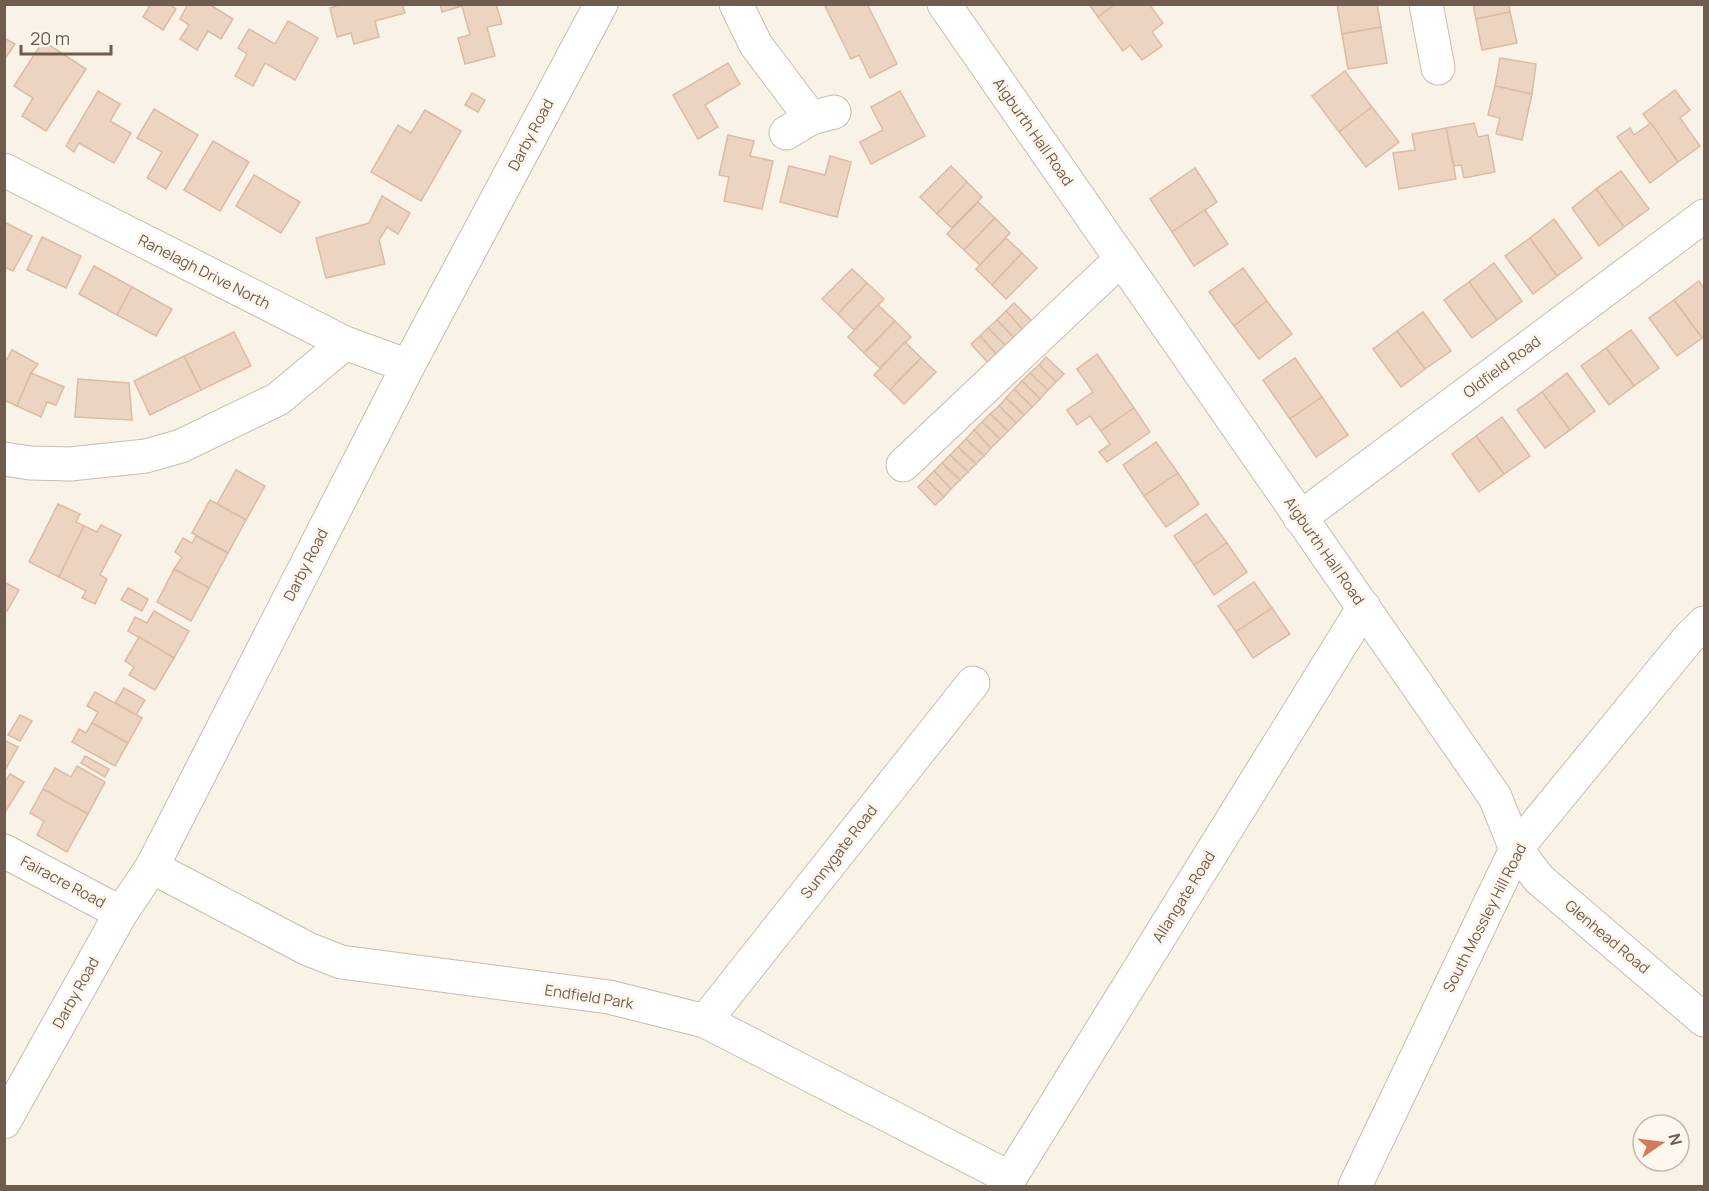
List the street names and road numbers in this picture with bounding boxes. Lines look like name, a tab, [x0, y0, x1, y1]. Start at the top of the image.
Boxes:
street label: Aigburth Hall Road	[988, 74, 1078, 190]
street label: Darby Road	[503, 95, 558, 174]
street label: Ranelagh Drive North	[135, 229, 274, 314]
street label: Oldfield Road	[1459, 331, 1545, 403]
street label: Aigburth Hall Road	[1279, 493, 1369, 609]
street label: Darby Road	[278, 525, 333, 605]
street label: Sunnygate Road	[795, 800, 882, 903]
street label: South Mossley Hill Road	[1438, 840, 1531, 996]
street label: Allangate Road	[1147, 847, 1220, 946]
street label: Fairacre Road	[17, 850, 109, 913]
street label: Glenhead Road	[1560, 895, 1654, 978]
street label: Darby Road	[47, 953, 104, 1032]
street label: Endfield Park	[543, 979, 635, 1014]

